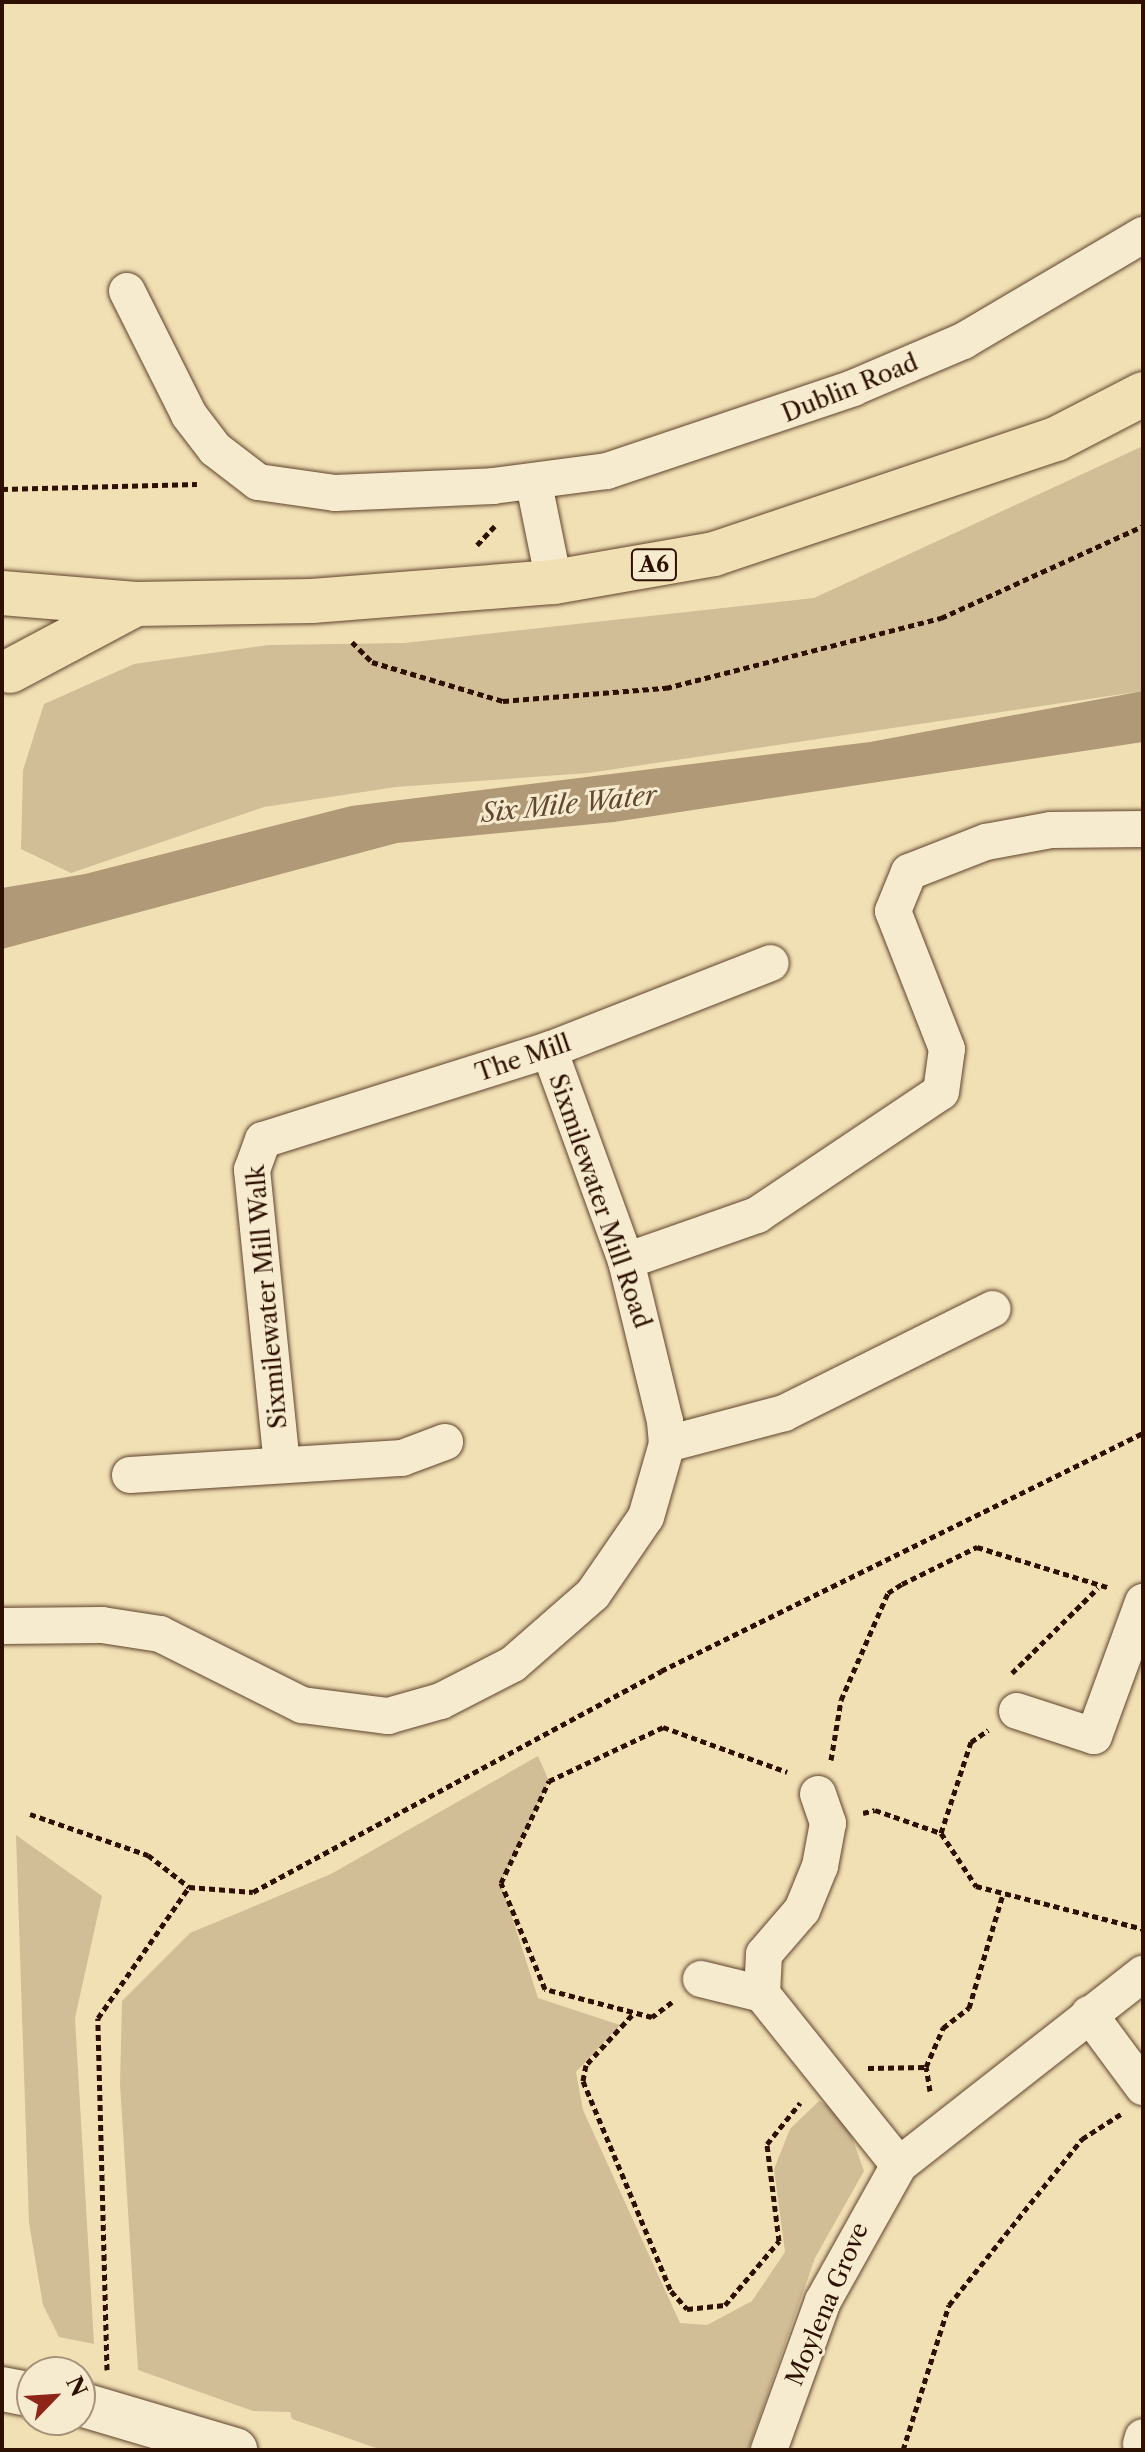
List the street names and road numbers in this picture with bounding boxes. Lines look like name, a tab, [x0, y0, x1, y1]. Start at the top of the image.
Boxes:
street label: Dublin Road	[778, 348, 922, 428]
road number: A6	[630, 547, 678, 583]
street label: The Mill	[472, 1028, 574, 1088]
street label: Sixmilewater Mill Road	[543, 1070, 657, 1332]
street label: Sixmilewater Mill Walk	[241, 1163, 293, 1431]
street label: Moylena Grove	[780, 2218, 874, 2390]

